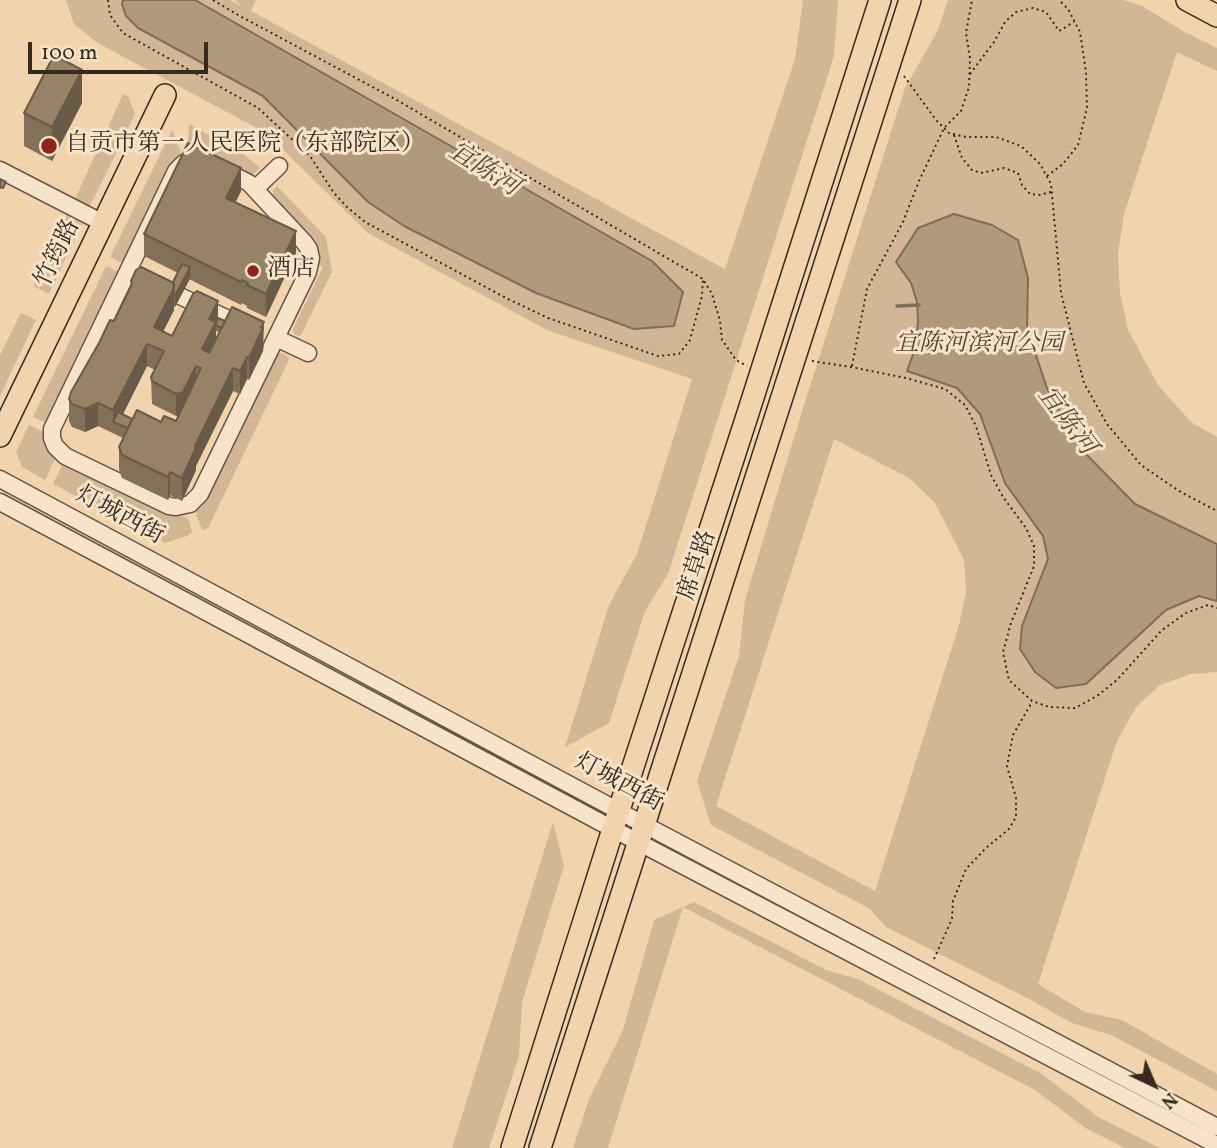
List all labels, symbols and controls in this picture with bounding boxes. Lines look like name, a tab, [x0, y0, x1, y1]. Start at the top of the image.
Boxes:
scale bar	[32, 28, 212, 72]
text: 100 m	[41, 39, 98, 68]
place label: 自贡市第一人民医院（东部院区）	[65, 132, 425, 160]
marker: 自贡市第一人民医院（东部院区）	[39, 136, 59, 156]
water label: 宜陈河	[442, 137, 524, 205]
street label: 竹筠路	[30, 215, 88, 293]
place label: 酒店	[267, 257, 315, 285]
marker: 酒店	[245, 263, 261, 279]
park label: 宜陈河滨河公园	[895, 332, 1063, 360]
water label: 宜陈河	[1029, 381, 1101, 463]
street label: 灯城西街	[70, 482, 168, 552]
street label: 席草路	[674, 527, 724, 605]
street label: 灯城西街	[569, 749, 667, 819]
north arrow	[1119, 1050, 1189, 1120]
text: N	[1155, 1086, 1183, 1114]

